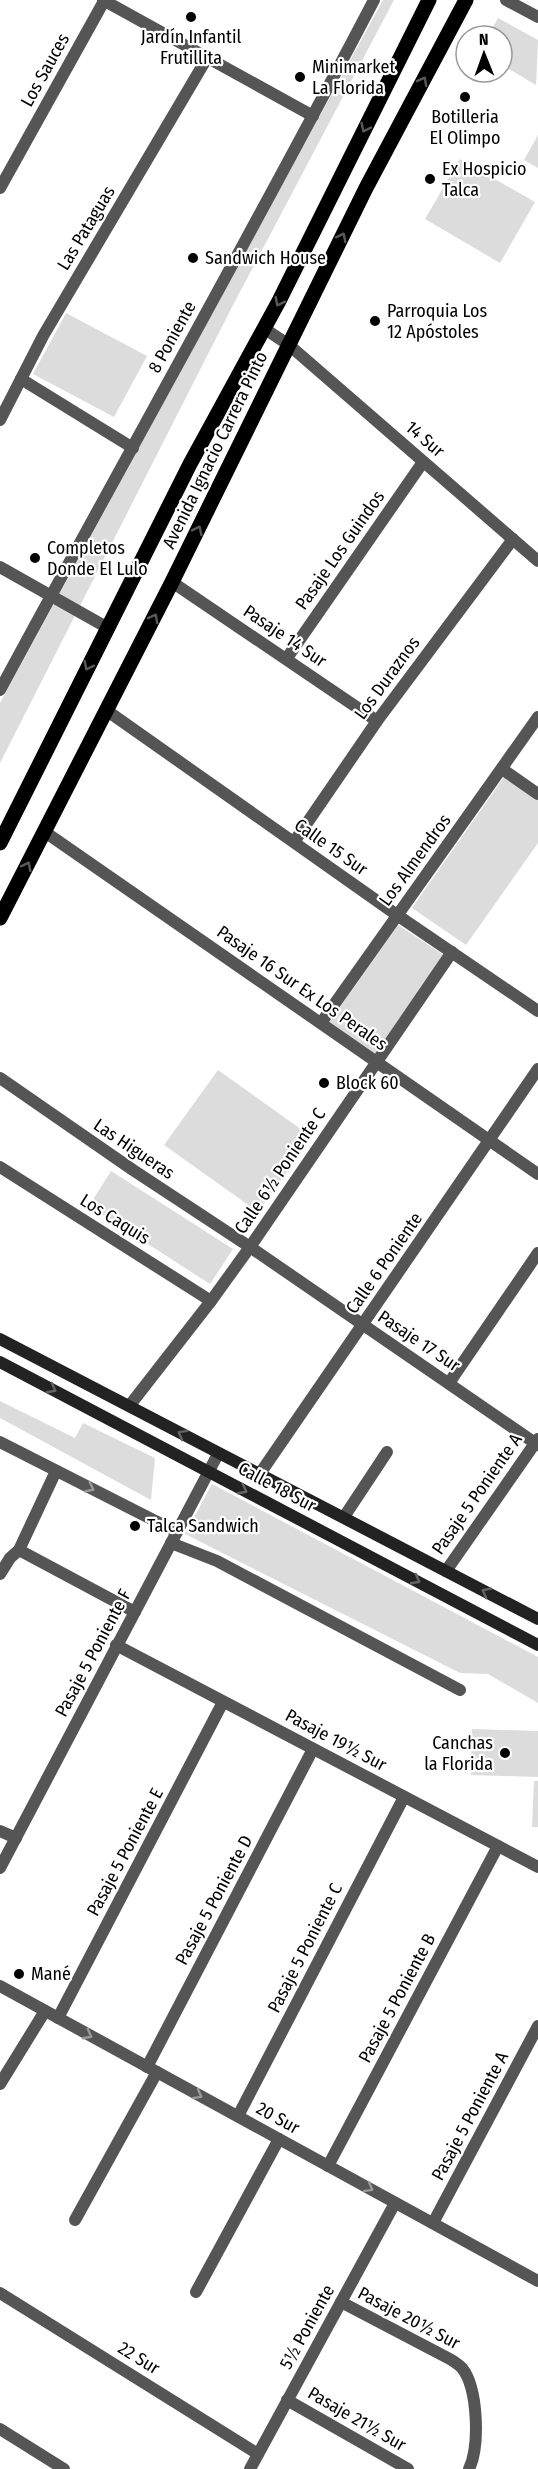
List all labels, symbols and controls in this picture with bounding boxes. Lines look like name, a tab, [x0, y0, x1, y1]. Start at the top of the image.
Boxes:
marker: Jardín Infantil Frutillita	[184, 10, 198, 24]
north arrow	[454, 24, 514, 84]
place label: Jardín Infantil Frutillita	[141, 26, 241, 69]
street label: Los Sauces	[16, 29, 74, 110]
text: N	[479, 30, 489, 49]
place label: Minimarket La Florida	[312, 56, 395, 99]
marker: Minimarket La Florida	[293, 70, 307, 84]
one-way arrow	[416, 77, 427, 87]
marker: Botilleria El Olimpo	[458, 90, 472, 104]
place label: Botilleria El Olimpo	[430, 106, 500, 149]
one-way arrow	[361, 121, 373, 132]
place label: Ex Hospicio Talca	[442, 158, 526, 201]
marker: Ex Hospicio Talca	[423, 172, 437, 186]
street label: Las Pataguas	[52, 182, 120, 274]
one-way arrow	[334, 232, 346, 243]
place label: Sandwich House	[205, 247, 326, 269]
marker: Sandwich House	[186, 251, 200, 265]
one-way arrow	[274, 296, 286, 307]
street label: 8 Poniente	[143, 297, 201, 377]
place label: Parroquia Los 12 Apóstoles	[387, 300, 488, 343]
marker: Parroquia Los 12 Apóstoles	[368, 314, 382, 328]
street label: Avenida Ignacio Carrera Pinto	[158, 348, 272, 552]
street label: 14 Sur	[401, 416, 450, 462]
street label: Pasaje Los Guindos	[291, 486, 389, 614]
one-way arrow	[191, 525, 203, 536]
place label: Completos Donde El Lulo	[47, 537, 148, 580]
marker: Completos Donde El Lulo	[28, 551, 42, 565]
street label: Pasaje 14 Sur	[239, 600, 331, 672]
one-way arrow	[147, 613, 158, 624]
street label: Los Duraznos	[350, 632, 425, 724]
one-way arrow	[84, 660, 96, 671]
street label: Los Almendros	[374, 810, 456, 910]
street label: Calle 15 Sur	[290, 814, 372, 881]
one-way arrow	[20, 862, 31, 873]
street label: Pasaje 16 Sur Ex Los Perales	[213, 921, 392, 1055]
place label: Block 60	[336, 1072, 399, 1094]
marker: Block 60	[317, 1076, 331, 1090]
street label: Calle 6½ Poniente C	[230, 1104, 330, 1238]
street label: Las Higueras	[89, 1114, 179, 1184]
street label: Los Caquis	[76, 1189, 154, 1249]
street label: Calle 6 Poniente	[341, 1208, 427, 1318]
street label: Pasaje 17 Sur	[374, 1306, 465, 1377]
one-way arrow	[46, 1382, 56, 1393]
street label: Pasaje 5 Poniente A	[427, 1429, 527, 1559]
one-way arrow	[178, 1430, 189, 1441]
street label: Calle 18 Sur	[234, 1457, 320, 1517]
one-way arrow	[83, 1481, 94, 1492]
one-way arrow	[237, 1483, 247, 1494]
place label: Talca Sandwich	[147, 1515, 259, 1537]
marker: Talca Sandwich	[128, 1519, 142, 1533]
one-way arrow	[410, 1573, 420, 1584]
street label: Pasaje 5 Poniente F	[50, 1586, 136, 1720]
one-way arrow	[481, 1587, 492, 1599]
street label: Pasaje 19½ Sur	[282, 1704, 391, 1776]
place label: Canchas la Florida	[424, 1732, 493, 1775]
marker: Canchas la Florida	[498, 1746, 512, 1760]
street label: Pasaje 5 Poniente E	[82, 1784, 168, 1920]
street label: Pasaje 5 Poniente D	[171, 1831, 257, 1969]
street label: Pasaje 5 Poniente C	[263, 1880, 347, 2016]
street label: Pasaje 5 Poniente B	[354, 1930, 440, 2066]
place label: Mané	[31, 1963, 71, 1985]
marker: Mané	[12, 1967, 26, 1981]
one-way arrow	[82, 2028, 92, 2039]
street label: Pasaje 5 Poniente A	[427, 2047, 513, 2184]
one-way arrow	[192, 2088, 203, 2099]
street label: 20 Sur	[252, 2097, 304, 2139]
one-way arrow	[363, 2181, 374, 2193]
street label: 5½ Poniente	[275, 2281, 339, 2373]
street label: Pasaje 20½ Sur	[354, 2282, 464, 2354]
street label: 22 Sur	[114, 2337, 164, 2380]
street label: Pasaje 21½ Sur	[304, 2382, 411, 2456]

